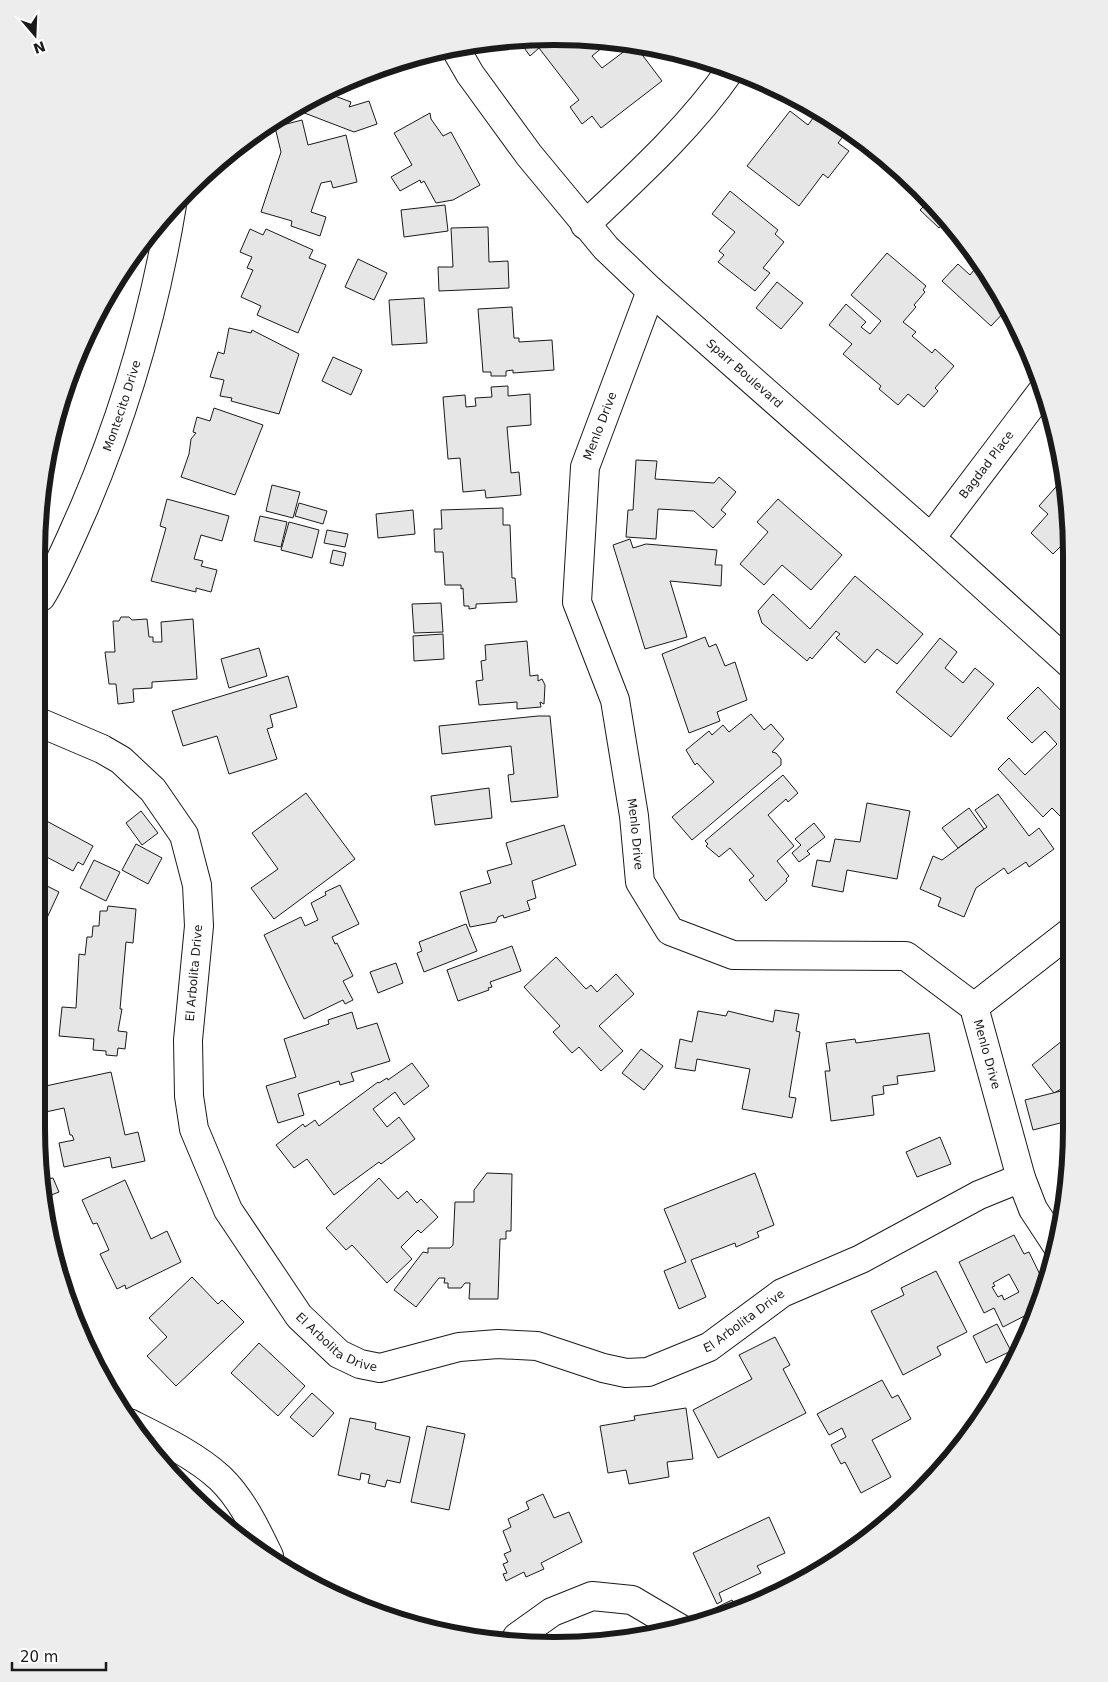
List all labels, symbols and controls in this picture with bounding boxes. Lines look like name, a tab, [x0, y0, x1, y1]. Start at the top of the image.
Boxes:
north arrow	[10, 10, 60, 60]
text: N	[31, 38, 47, 57]
street label: Sparr Boulevard	[704, 336, 786, 411]
street label: Montecito Drive	[100, 359, 143, 453]
street label: Menlo Drive	[581, 390, 619, 462]
street label: Bagdad Place	[956, 428, 1017, 501]
street label: Menlo Drive	[624, 797, 646, 871]
street label: El Arbolita Drive	[183, 924, 205, 1022]
street label: Menlo Drive	[971, 1018, 1003, 1091]
street label: El Arbolita Drive	[701, 1287, 787, 1356]
street label: El Arbolita Drive	[293, 1310, 379, 1374]
scale bar	[12, 1640, 106, 1672]
text: 20 m	[20, 1648, 58, 1666]

